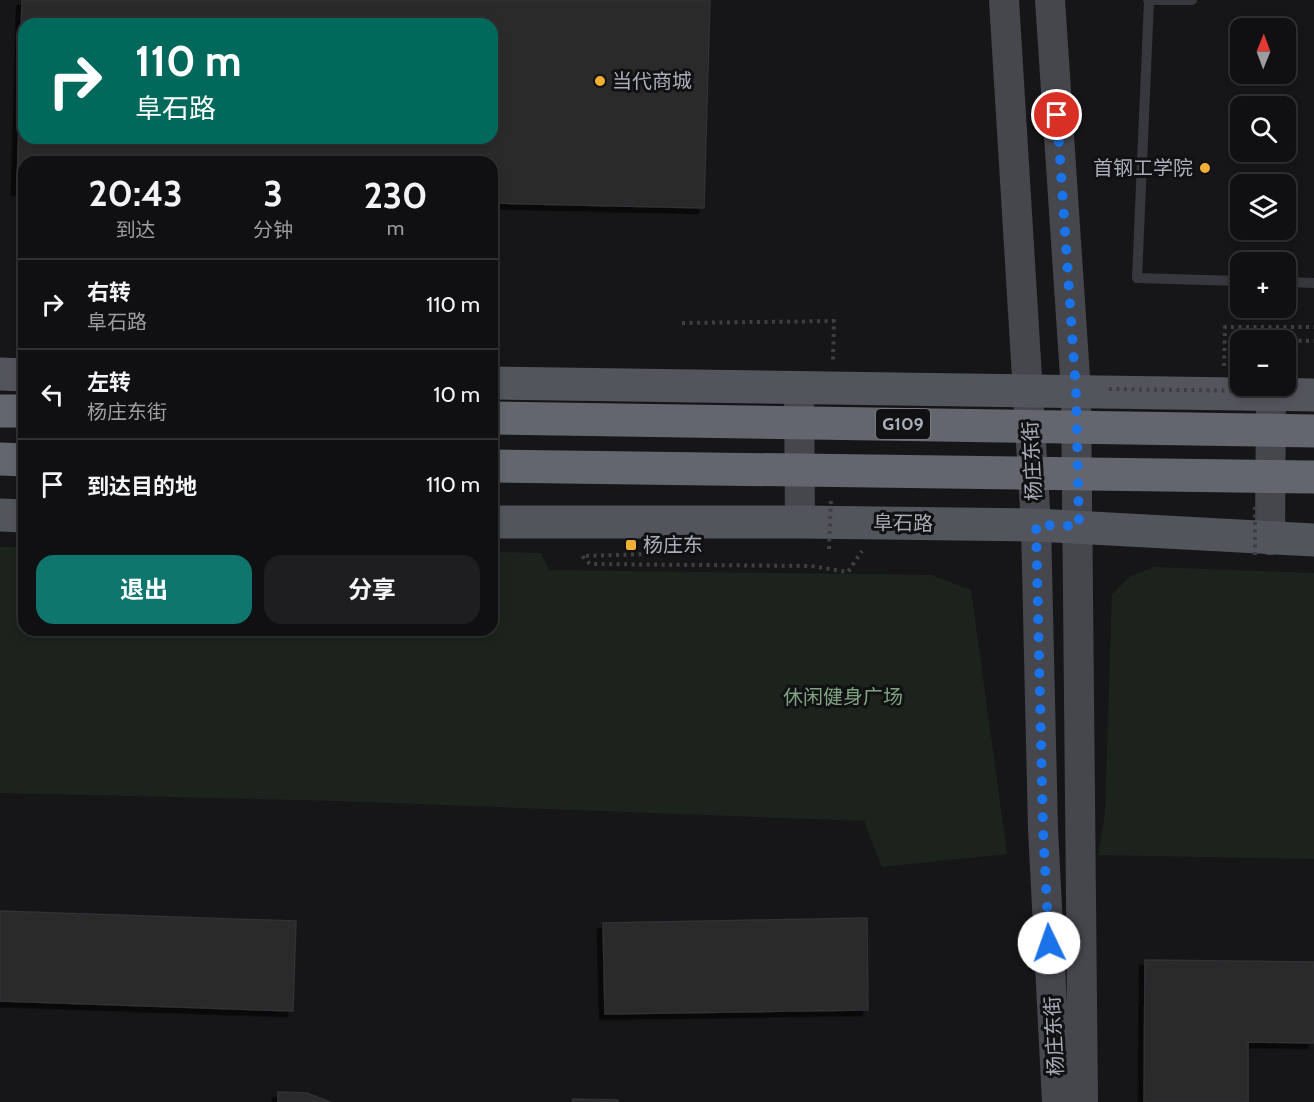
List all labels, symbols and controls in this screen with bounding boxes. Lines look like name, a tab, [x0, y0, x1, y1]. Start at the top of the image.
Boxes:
north arrow	[1230, 18, 1296, 84]
map controls	[1230, 18, 1296, 396]
text: 110 m	[135, 35, 242, 87]
icon: right	[36, 42, 114, 120]
place label: 当代商城	[612, 69, 692, 93]
marker: 当代商城	[593, 74, 607, 88]
pin	[1031, 89, 1082, 140]
text: 阜石路	[135, 92, 216, 125]
button: search	[1230, 96, 1296, 162]
icon: arrive	[1040, 98, 1073, 131]
place label: 首钢工学院	[1093, 156, 1193, 180]
marker: 首钢工学院	[1198, 161, 1212, 175]
text: 20:43	[88, 171, 183, 215]
text: 3	[263, 171, 283, 215]
text: 230	[364, 173, 428, 217]
button: layers	[1230, 174, 1296, 240]
text: m	[387, 216, 404, 240]
text: 到达	[116, 218, 156, 242]
text: 分钟	[253, 218, 293, 242]
button: +	[1230, 252, 1296, 318]
text: 右转	[87, 279, 131, 306]
icon: right	[36, 288, 69, 321]
text: 110 m	[426, 291, 480, 318]
text: 阜石路	[87, 310, 147, 334]
button: −	[1230, 330, 1296, 396]
text: 左转	[87, 369, 131, 396]
icon: left	[36, 378, 69, 411]
text: 10 m	[433, 381, 480, 408]
text: 杨庄东街	[87, 400, 167, 424]
road number: G109	[876, 409, 930, 439]
street label: 杨庄东街	[1018, 420, 1046, 502]
icon: arrive	[36, 468, 69, 501]
text: 110 m	[426, 471, 480, 498]
text: 到达目的地	[87, 473, 197, 500]
street label: 阜石路	[873, 510, 933, 536]
place label: 杨庄东	[643, 533, 703, 557]
marker: 杨庄东	[624, 538, 638, 552]
button: 退出	[36, 555, 252, 624]
button: 分享	[264, 555, 480, 624]
park label: 休闲健身广场	[783, 685, 903, 709]
position arrow	[1017, 911, 1081, 975]
street label: 杨庄东街	[1040, 995, 1068, 1077]

